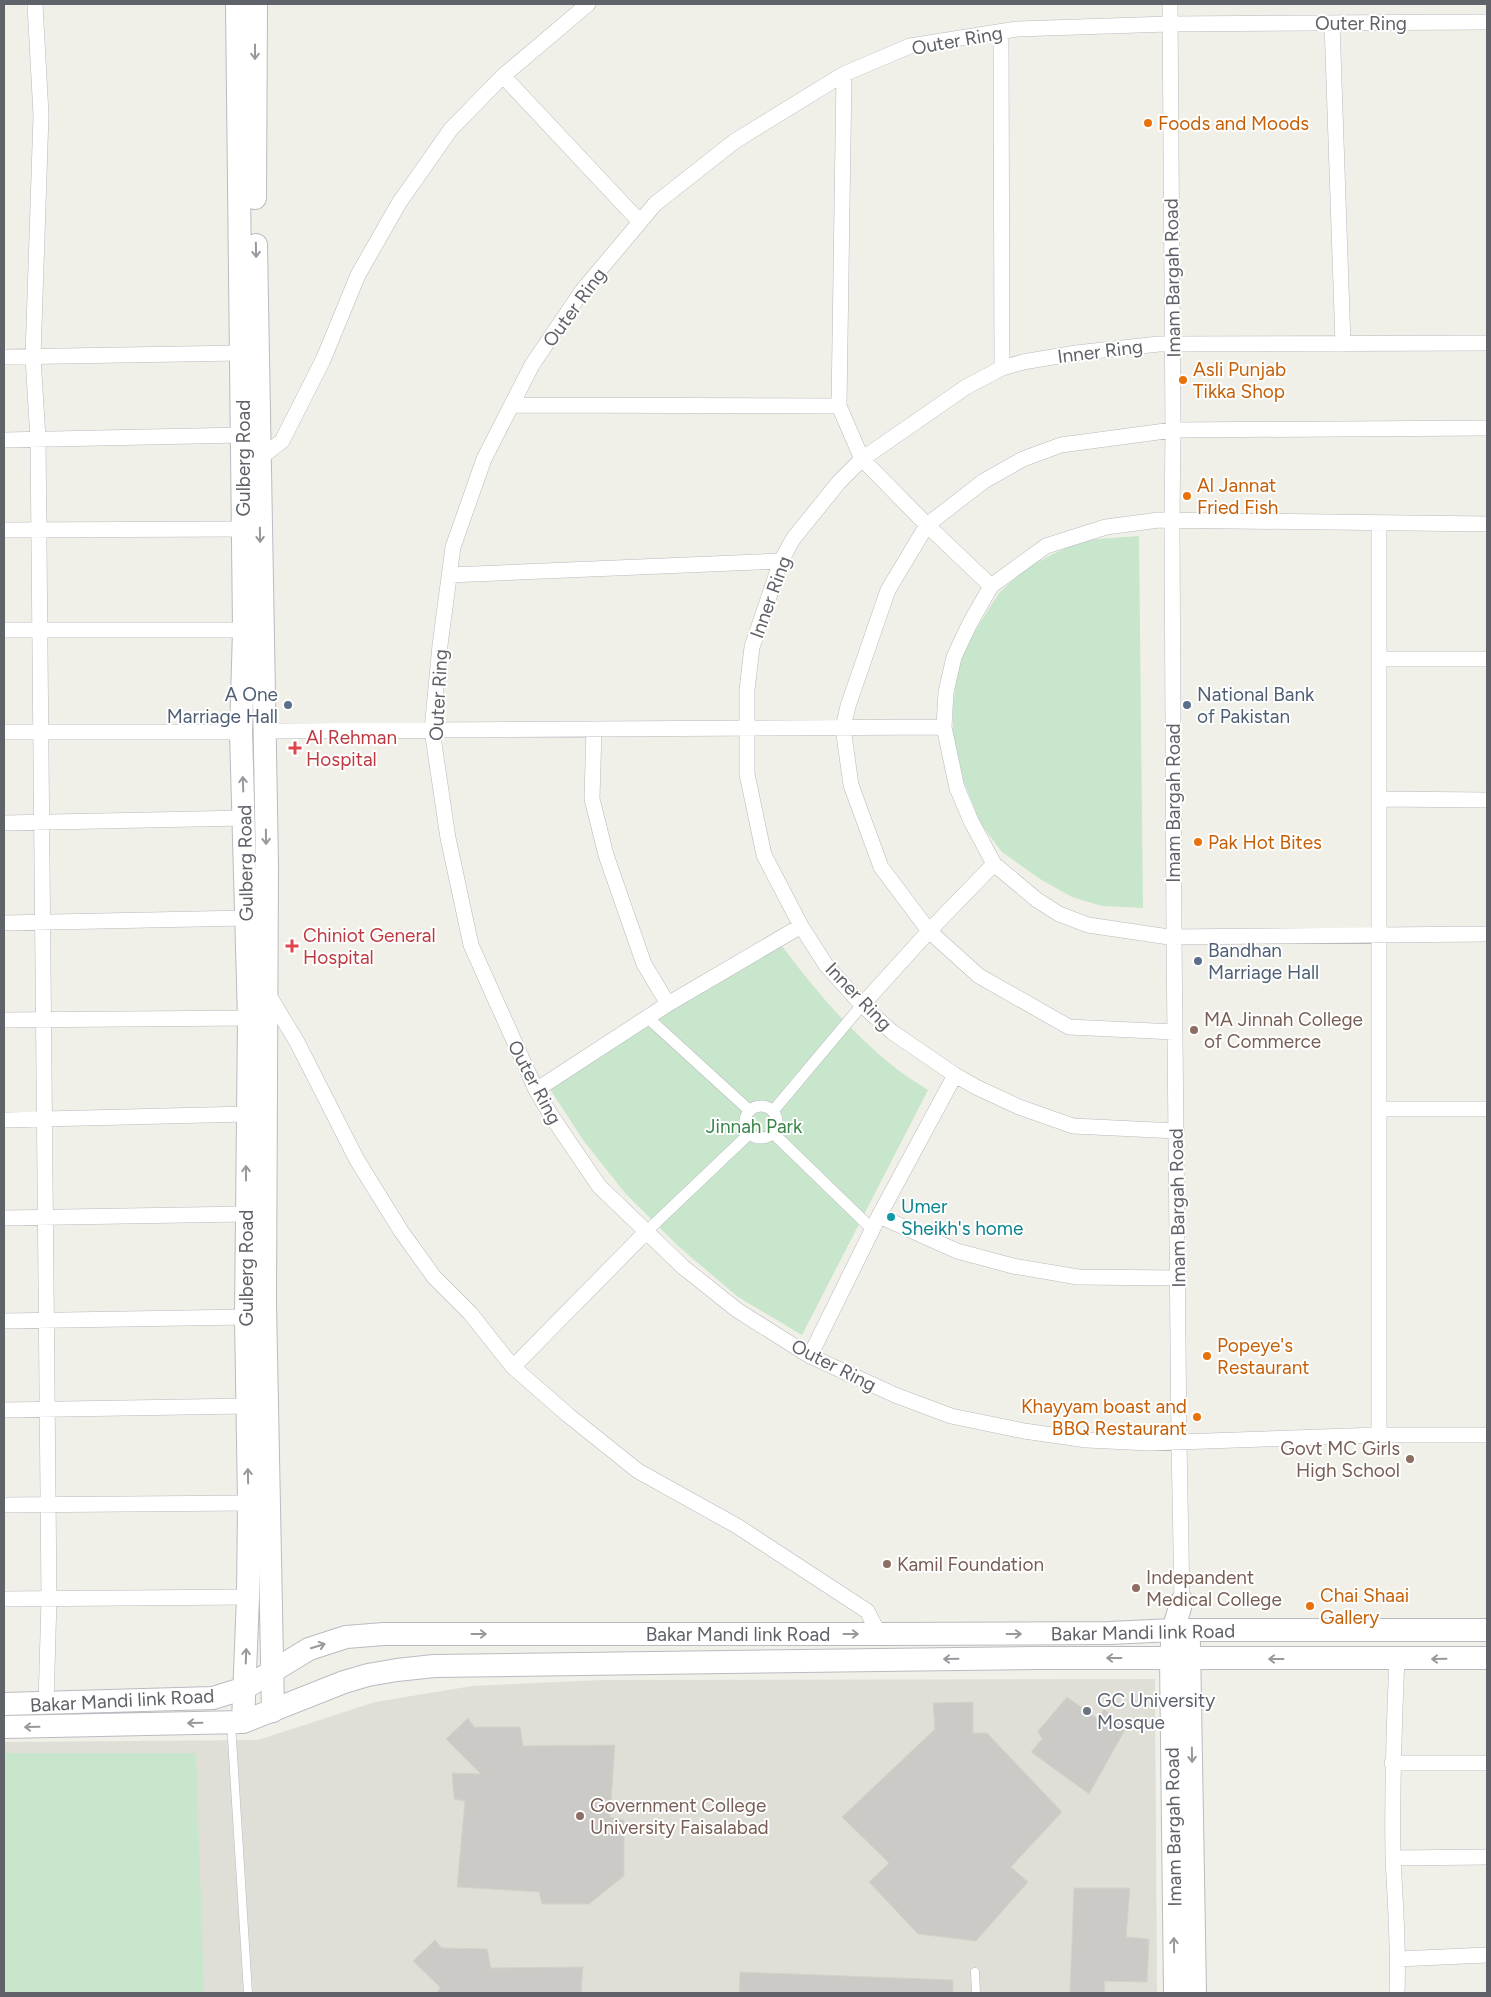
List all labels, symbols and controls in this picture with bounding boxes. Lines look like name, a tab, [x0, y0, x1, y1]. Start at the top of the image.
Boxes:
street label: Outer Ring	[1315, 12, 1407, 35]
street label: Outer Ring	[910, 21, 1004, 60]
one-way arrow	[250, 44, 260, 60]
place label: Foods and Moods	[1158, 112, 1309, 135]
marker: Foods and Moods	[1142, 117, 1154, 129]
street label: Imam Bargah Road	[1160, 198, 1185, 358]
one-way arrow	[251, 242, 261, 258]
street label: Outer Ring	[538, 263, 611, 351]
street label: Inner Ring	[1056, 335, 1144, 368]
place label: Asli Punjab Tikka Shop	[1193, 358, 1286, 403]
marker: Asli Punjab Tikka Shop	[1177, 374, 1189, 386]
street label: Gulberg Road	[232, 400, 255, 516]
place label: Al Jannat Fried Fish	[1197, 474, 1278, 519]
marker: Al Jannat Fried Fish	[1181, 490, 1193, 502]
one-way arrow	[255, 527, 264, 543]
street label: Inner Ring	[745, 553, 796, 641]
street label: Outer Ring	[425, 648, 452, 742]
place label: A One Marriage Hall	[167, 683, 278, 728]
place label: National Bank of Pakistan	[1197, 683, 1315, 728]
marker: A One Marriage Hall	[282, 699, 294, 711]
marker: National Bank of Pakistan	[1181, 699, 1193, 711]
street label: Imam Bargah Road	[1162, 723, 1185, 883]
place label: Al Rehman Hospital	[306, 726, 397, 771]
marker: Al Rehman Hospital	[288, 741, 302, 755]
one-way arrow	[239, 776, 248, 792]
street label: Gulberg Road	[233, 804, 258, 922]
one-way arrow	[261, 829, 271, 845]
place label: Pak Hot Bites	[1208, 831, 1322, 854]
marker: Pak Hot Bites	[1192, 836, 1204, 848]
place label: Chiniot General Hospital	[303, 924, 436, 969]
marker: Chiniot General Hospital	[285, 939, 299, 953]
place label: Bandhan Marriage Hall	[1208, 939, 1319, 984]
marker: Bandhan Marriage Hall	[1192, 955, 1204, 967]
street label: Inner Ring	[821, 957, 897, 1035]
place label: MA Jinnah College of Commerce	[1204, 1008, 1363, 1053]
marker: MA Jinnah College of Commerce	[1188, 1024, 1200, 1036]
street label: Outer Ring	[503, 1036, 566, 1128]
park label: Jinnah Park	[706, 1115, 803, 1138]
street label: Imam Bargah Road	[1165, 1128, 1190, 1288]
one-way arrow	[241, 1166, 251, 1182]
place label: Umer Sheikh's home	[901, 1195, 1023, 1240]
street label: Gulberg Road	[235, 1210, 258, 1326]
marker: Umer Sheikh's home	[885, 1211, 897, 1223]
street label: Outer Ring	[788, 1334, 880, 1397]
place label: Popeye's Restaurant	[1217, 1334, 1309, 1379]
marker: Popeye's Restaurant	[1201, 1350, 1213, 1362]
place label: Khayyam boast and BBQ Restaurant	[1021, 1395, 1187, 1440]
marker: Khayyam boast and BBQ Restaurant	[1191, 1411, 1203, 1423]
place label: Govt MC Girls High School	[1280, 1437, 1400, 1482]
marker: Govt MC Girls High School	[1404, 1453, 1416, 1465]
one-way arrow	[243, 1468, 253, 1484]
place label: Kamil Foundation	[897, 1553, 1044, 1576]
marker: Kamil Foundation	[881, 1558, 893, 1570]
place label: Indepandent Medical College	[1146, 1566, 1282, 1611]
marker: Indepandent Medical College	[1130, 1582, 1142, 1594]
place label: Chai Shaai Gallery	[1320, 1584, 1409, 1629]
marker: Chai Shaai Gallery	[1304, 1600, 1316, 1612]
street label: Bakar Mandi link Road	[1051, 1619, 1235, 1646]
street label: Bakar Mandi link Road	[646, 1623, 830, 1646]
one-way arrow	[470, 1629, 486, 1639]
one-way arrow	[842, 1629, 859, 1639]
one-way arrow	[1005, 1629, 1021, 1638]
one-way arrow	[309, 1641, 325, 1651]
one-way arrow	[242, 1648, 251, 1664]
one-way arrow	[1106, 1653, 1122, 1663]
one-way arrow	[943, 1654, 960, 1664]
one-way arrow	[1268, 1654, 1284, 1664]
one-way arrow	[1431, 1654, 1447, 1664]
street label: Bakar Mandi link Road	[29, 1684, 215, 1717]
place label: GC University Mosque	[1097, 1689, 1215, 1734]
marker: GC University Mosque	[1081, 1705, 1093, 1717]
one-way arrow	[187, 1718, 203, 1728]
one-way arrow	[24, 1722, 40, 1731]
one-way arrow	[1187, 1746, 1197, 1762]
street label: Imam Bargah Road	[1161, 1747, 1186, 1907]
place label: Government College University Faisalabad	[590, 1794, 769, 1839]
marker: Government College University Faisalabad	[574, 1810, 586, 1822]
one-way arrow	[1169, 1937, 1179, 1953]

